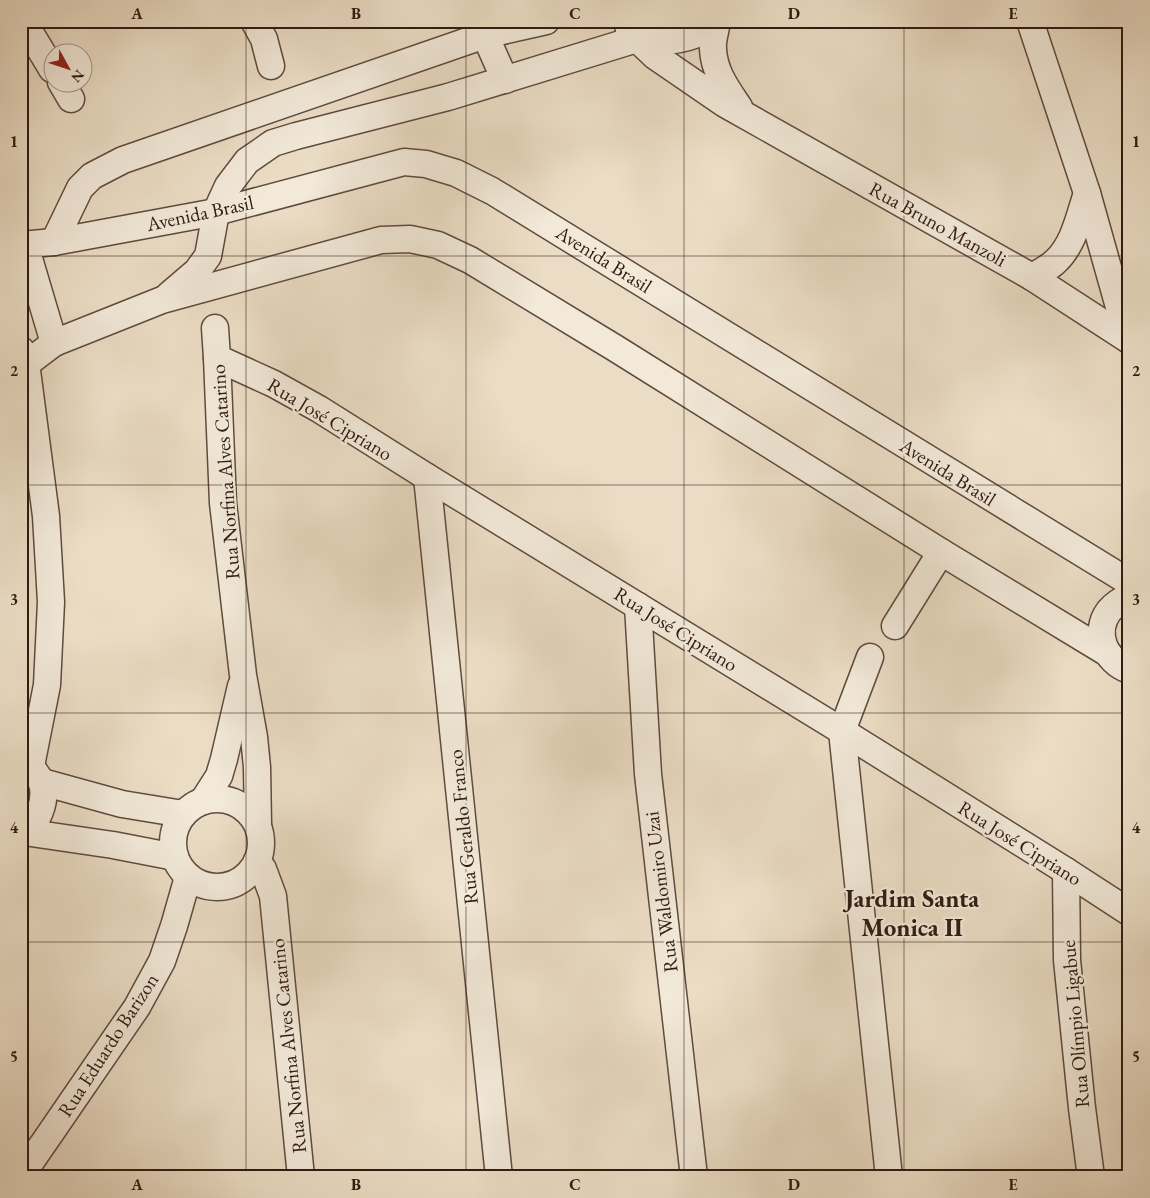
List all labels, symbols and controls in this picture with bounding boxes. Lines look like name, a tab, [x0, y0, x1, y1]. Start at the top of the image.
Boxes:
text: A	[130, 3, 143, 24]
text: B	[351, 3, 361, 24]
text: C	[569, 3, 581, 24]
text: D	[788, 3, 800, 24]
text: E	[1008, 3, 1018, 24]
north arrow	[42, 42, 92, 92]
text: N	[67, 66, 88, 87]
text: 1	[10, 131, 18, 152]
text: 1	[1132, 131, 1140, 152]
street label: Rua Bruno Manzoli	[865, 175, 1011, 273]
street label: Avenida Brasil	[143, 189, 256, 237]
street label: Avenida Brasil	[550, 219, 657, 299]
text: 2	[10, 360, 19, 381]
text: 2	[1132, 360, 1141, 381]
street label: Rua Norfina Alves Catarino	[205, 363, 245, 581]
street label: Rua José Cipriano	[263, 371, 397, 467]
street label: Avenida Brasil	[894, 432, 1001, 512]
street label: Rua José Cipriano	[609, 581, 743, 677]
text: 3	[10, 589, 18, 610]
text: 3	[1132, 589, 1140, 610]
street label: Rua Geraldo Franco	[442, 748, 484, 906]
street label: Rua José Cipriano	[953, 795, 1087, 891]
street label: Rua Waldomiro Uzai	[638, 810, 684, 974]
text: 4	[10, 817, 19, 838]
text: 4	[1132, 817, 1141, 838]
district label: Jardim Santa Monica II	[842, 882, 980, 943]
street label: Rua Norfina Alves Catarino	[264, 937, 312, 1155]
street label: Rua Olímpio Ligabue	[1055, 939, 1095, 1109]
street label: Rua Eduardo Barizon	[52, 968, 164, 1122]
text: 5	[10, 1046, 18, 1067]
text: 5	[1132, 1046, 1140, 1067]
text: A	[130, 1174, 143, 1195]
text: B	[351, 1174, 361, 1195]
text: C	[569, 1174, 581, 1195]
text: D	[788, 1174, 800, 1195]
text: E	[1008, 1174, 1018, 1195]

